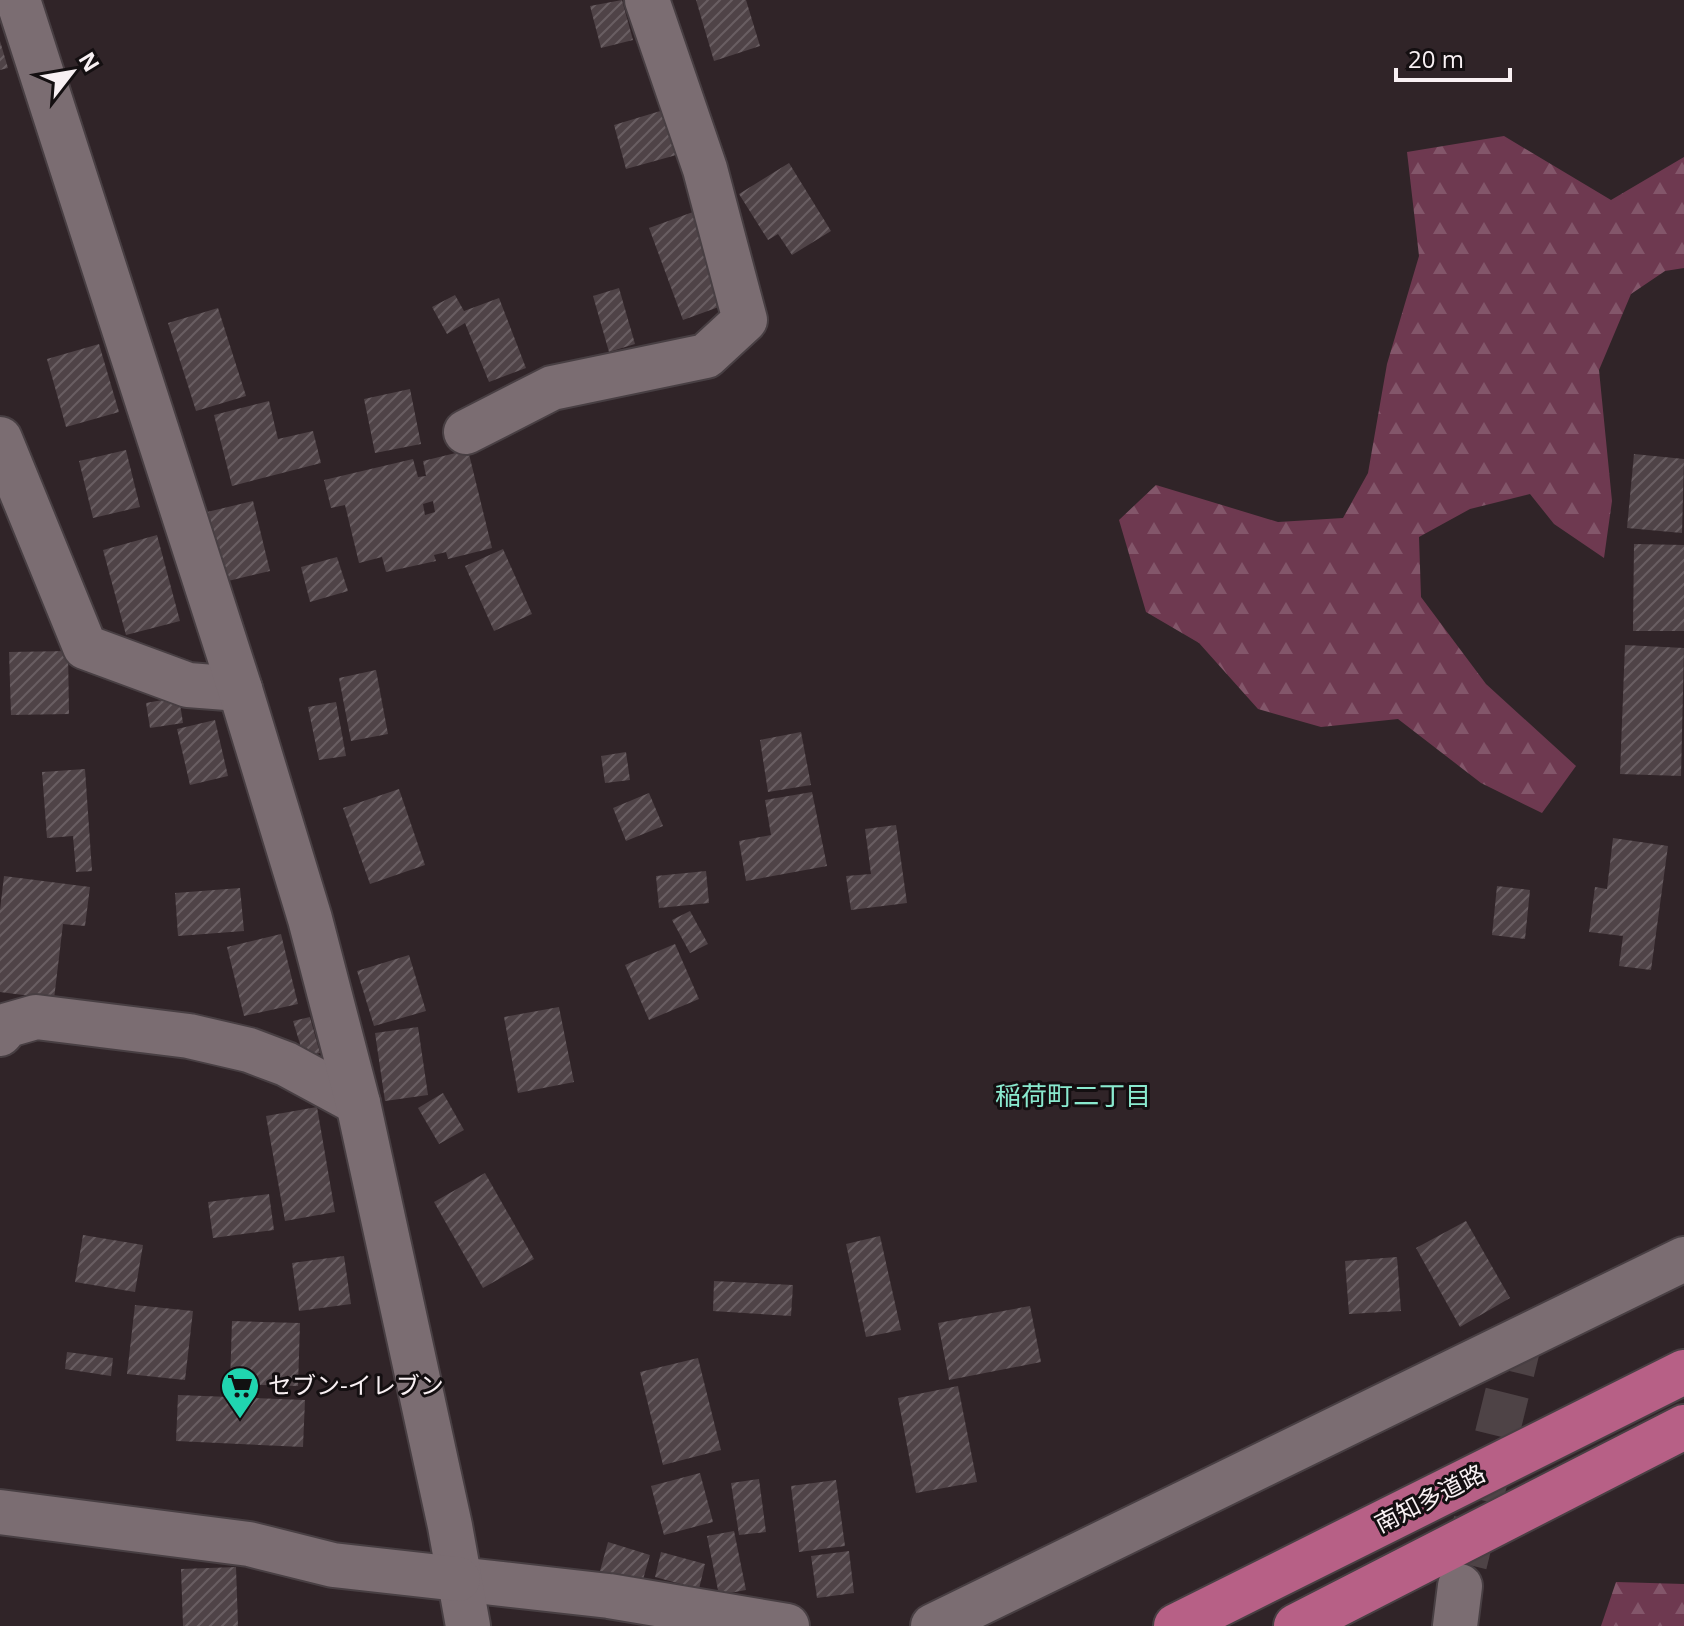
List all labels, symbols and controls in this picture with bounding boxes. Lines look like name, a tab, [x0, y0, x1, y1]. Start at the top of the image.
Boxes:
north arrow	[32, 32, 112, 112]
scale bar	[1396, 32, 1510, 82]
text: 20 m	[1408, 42, 1464, 75]
text: N	[73, 46, 107, 77]
district label: 稲荷町二丁目	[995, 1077, 1151, 1113]
supermarket icon: セブン-イレブン	[219, 1365, 261, 1420]
place label: セブン-イレブン	[268, 1368, 444, 1401]
street label: 南知多道路	[1368, 1456, 1490, 1540]

